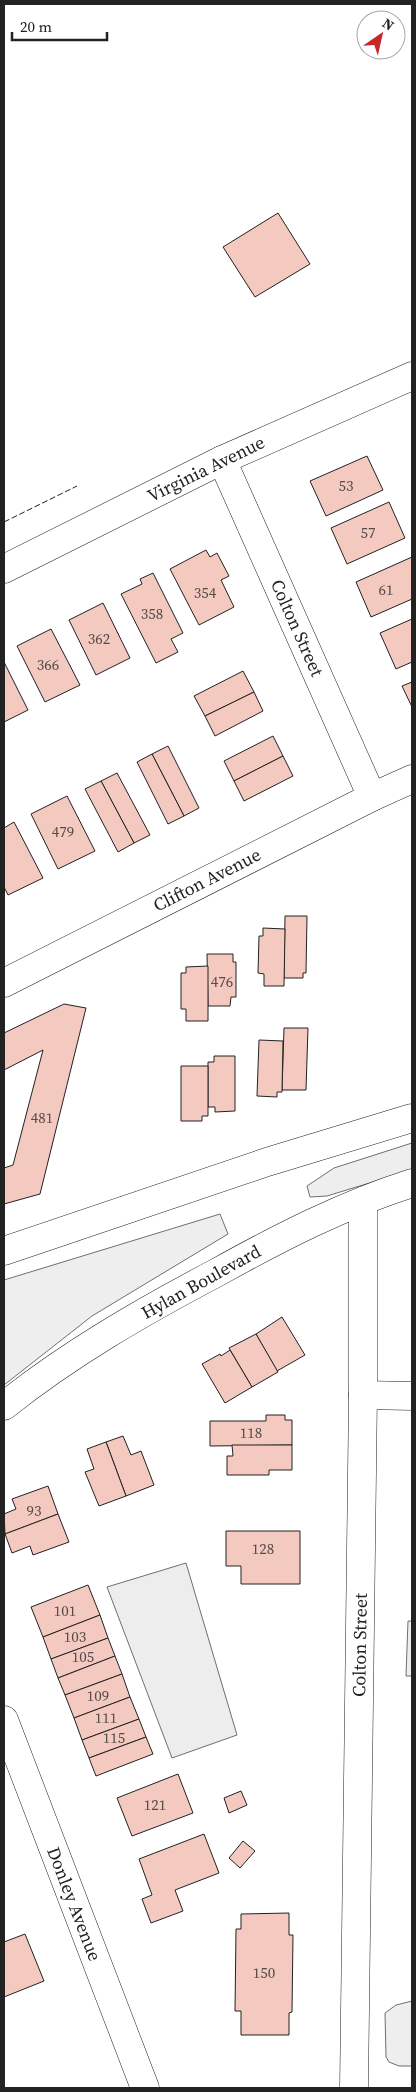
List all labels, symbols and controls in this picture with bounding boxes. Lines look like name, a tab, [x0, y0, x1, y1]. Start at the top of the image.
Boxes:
scale bar	[12, 10, 108, 42]
north arrow	[356, 10, 406, 60]
text: N	[378, 13, 398, 35]
text: 20 m	[20, 16, 52, 37]
street label: Virginia Avenue	[143, 429, 269, 508]
house number: 53	[338, 475, 354, 496]
house number: 57	[360, 522, 376, 543]
street label: Colton Street	[265, 575, 330, 680]
house number: 61	[378, 579, 394, 600]
house number: 354	[194, 582, 217, 603]
house number: 358	[141, 603, 163, 624]
house number: 362	[88, 628, 110, 649]
house number: 366	[37, 654, 59, 675]
house number: 479	[52, 821, 74, 842]
street label: Clifton Avenue	[149, 842, 265, 917]
house number: 476	[211, 971, 233, 992]
house number: 481	[31, 1107, 53, 1128]
street label: Hylan Boulevard	[136, 1238, 265, 1325]
house number: 118	[240, 1422, 262, 1443]
house number: 93	[26, 1500, 42, 1521]
house number: 128	[252, 1538, 274, 1559]
street label: Colton Street	[346, 1593, 373, 1697]
house number: 101	[54, 1600, 76, 1621]
house number: 103	[64, 1626, 86, 1647]
house number: 105	[72, 1646, 94, 1667]
house number: 109	[87, 1685, 109, 1706]
house number: 111	[95, 1707, 117, 1728]
house number: 115	[103, 1727, 125, 1748]
house number: 121	[144, 1794, 166, 1815]
street label: Donley Avenue	[41, 1843, 108, 1965]
house number: 150	[253, 1962, 275, 1983]

